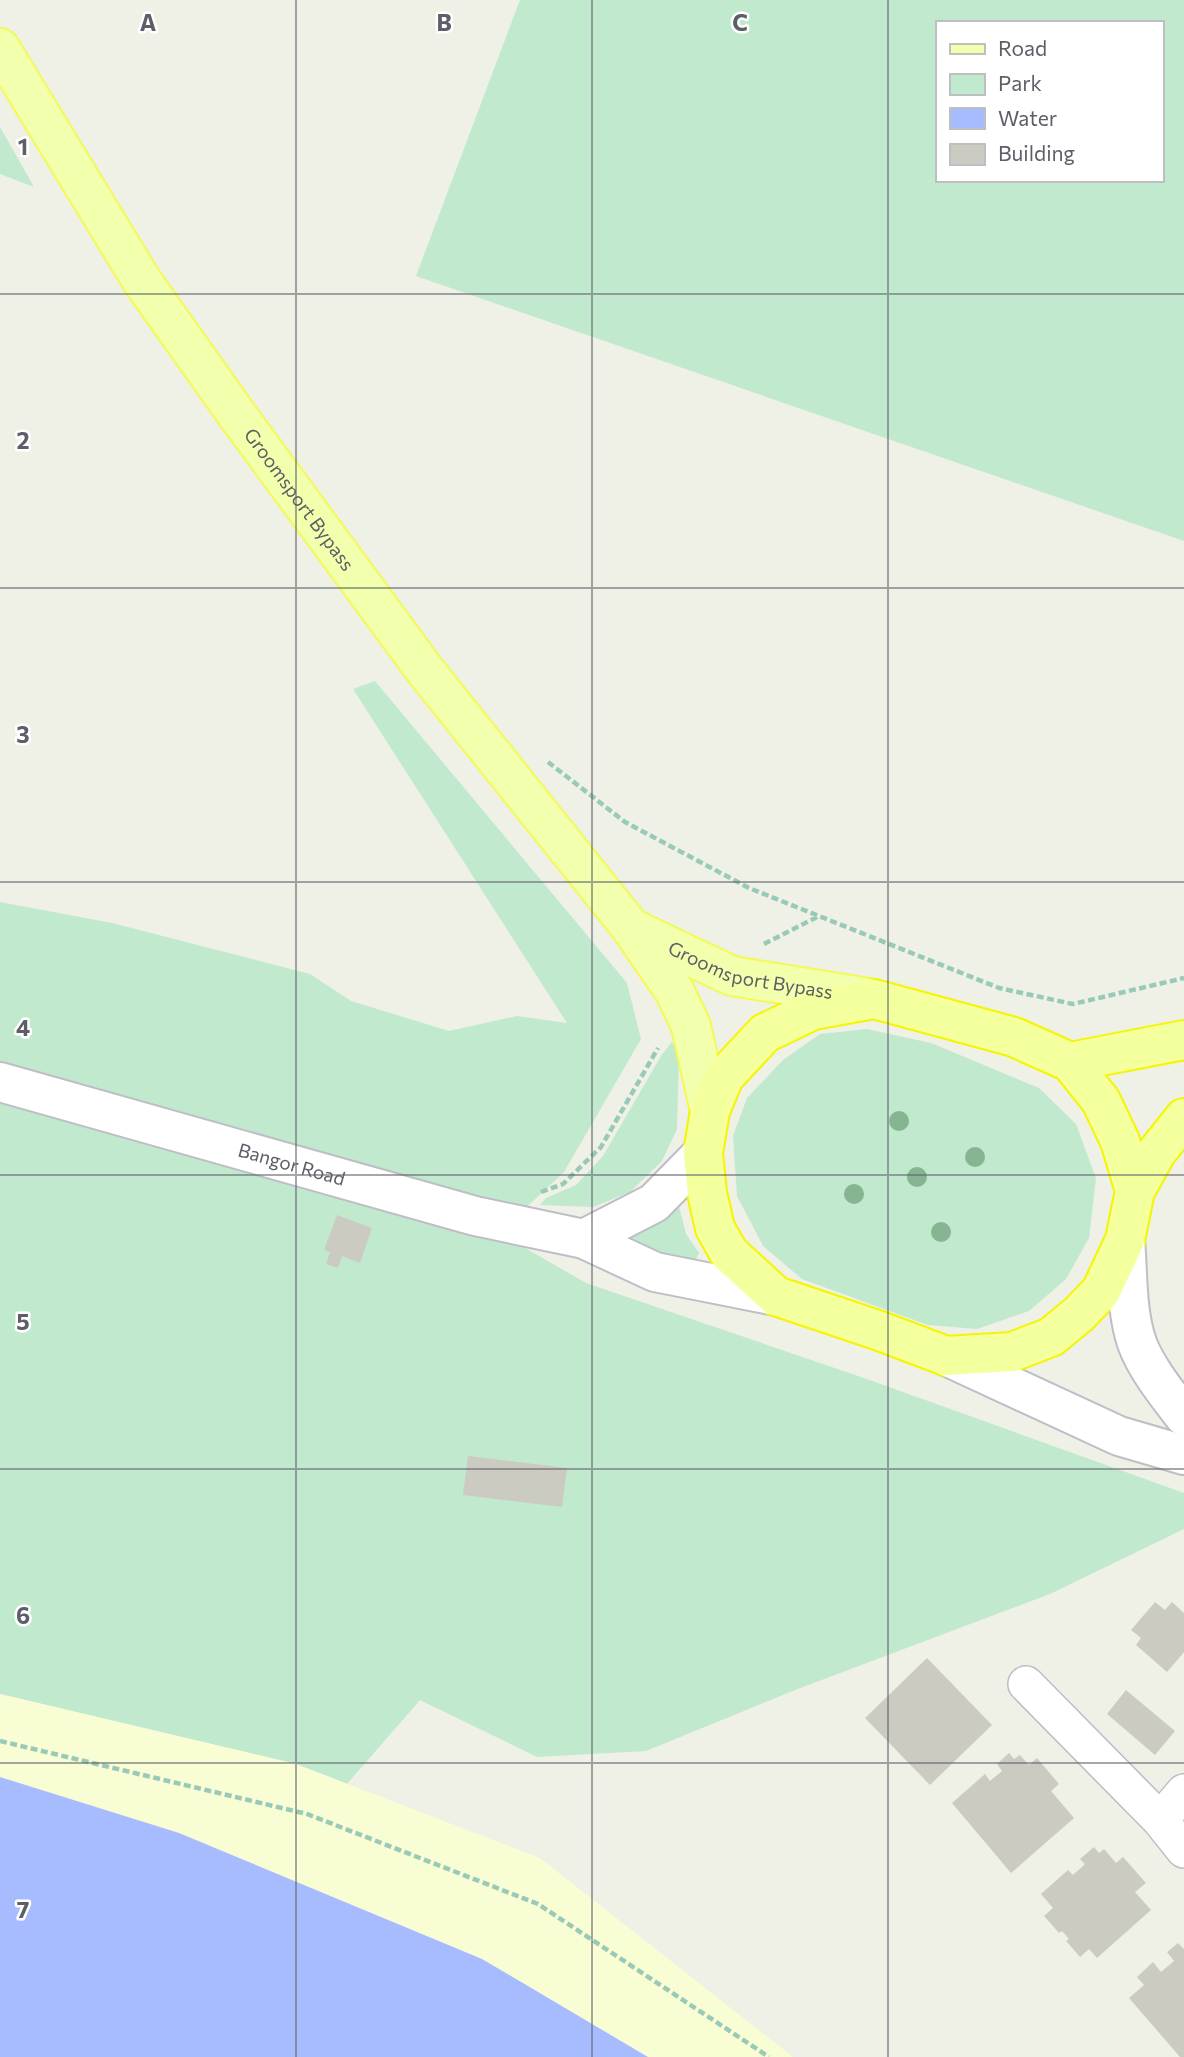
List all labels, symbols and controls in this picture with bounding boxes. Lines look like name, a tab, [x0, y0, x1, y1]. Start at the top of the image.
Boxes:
text: A	[140, 8, 157, 36]
text: B	[436, 8, 452, 36]
text: C	[732, 8, 748, 36]
legend	[936, 21, 1163, 182]
text: Road	[998, 35, 1047, 60]
text: Park	[998, 70, 1042, 95]
text: Water	[998, 105, 1057, 130]
text: 1	[18, 132, 28, 160]
text: Building	[998, 140, 1075, 165]
street label: Groomsport Bypass	[240, 423, 360, 575]
text: 2	[16, 426, 30, 454]
text: 3	[16, 720, 30, 748]
street label: Groomsport Bypass	[665, 935, 835, 1003]
text: 4	[16, 1013, 30, 1041]
street label: Bangor Road	[236, 1138, 348, 1190]
text: 5	[16, 1307, 30, 1335]
text: 6	[16, 1601, 30, 1629]
text: 7	[17, 1895, 29, 1923]

